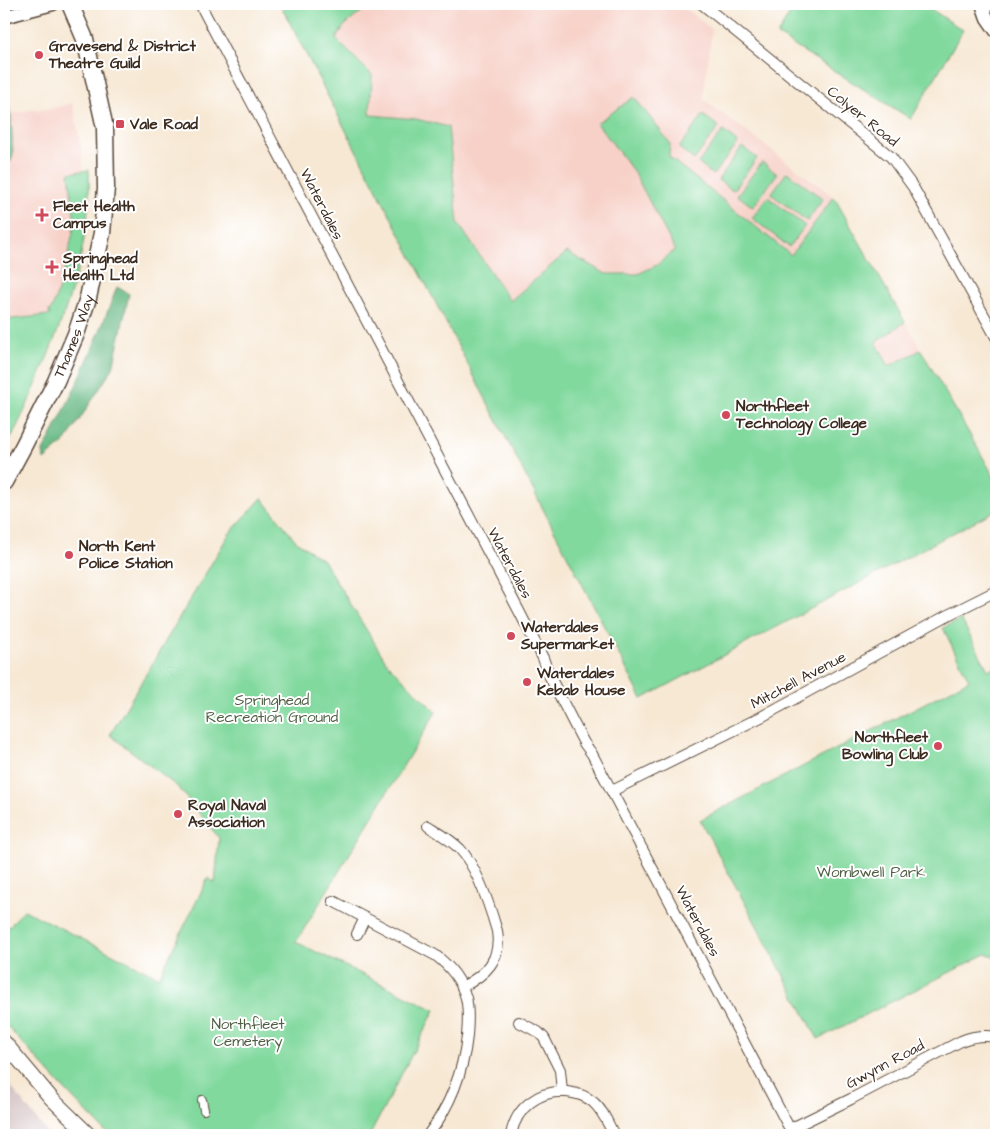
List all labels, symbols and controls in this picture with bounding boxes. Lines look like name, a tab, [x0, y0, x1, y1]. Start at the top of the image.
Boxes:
place label: Gravesend & District Theatre Guild	[48, 36, 197, 74]
marker: Gravesend & District Theatre Guild	[33, 49, 45, 61]
street label: Colyer Road	[822, 81, 903, 153]
place label: Vale Road	[129, 114, 198, 135]
marker: Vale Road	[114, 118, 126, 130]
street label: Waterdales	[295, 165, 349, 244]
place label: Fleet Health Campus	[53, 196, 135, 234]
marker: Fleet Health Campus	[35, 208, 49, 222]
place label: Springhead Health Ltd	[62, 248, 138, 286]
marker: Springhead Health Ltd	[45, 260, 59, 274]
street label: Thames Way	[49, 292, 100, 381]
place label: Northfleet Technology College	[735, 396, 867, 436]
marker: Northfleet Technology College	[720, 409, 732, 421]
street label: Waterdales	[482, 524, 537, 603]
place label: North Kent Police Station	[79, 536, 173, 574]
marker: North Kent Police Station	[63, 549, 75, 561]
place label: Waterdales Supermarket	[520, 617, 615, 655]
marker: Waterdales Supermarket	[505, 630, 517, 642]
street label: Mitchell Avenue	[747, 646, 850, 714]
place label: Waterdales Kebab House	[536, 663, 625, 701]
marker: Waterdales Kebab House	[521, 676, 533, 688]
park label: Springhead Recreation Ground	[206, 690, 339, 728]
place label: Northfleet Bowling Club	[842, 727, 929, 767]
marker: Northfleet Bowling Club	[932, 740, 944, 752]
place label: Royal Naval Association	[188, 795, 267, 833]
marker: Royal Naval Association	[172, 808, 184, 820]
park label: Wombwell Park	[817, 862, 925, 883]
street label: Waterdales	[670, 882, 725, 961]
park label: Northfleet Cemetery	[211, 1014, 285, 1053]
street label: Gwynn Road	[842, 1035, 929, 1095]

